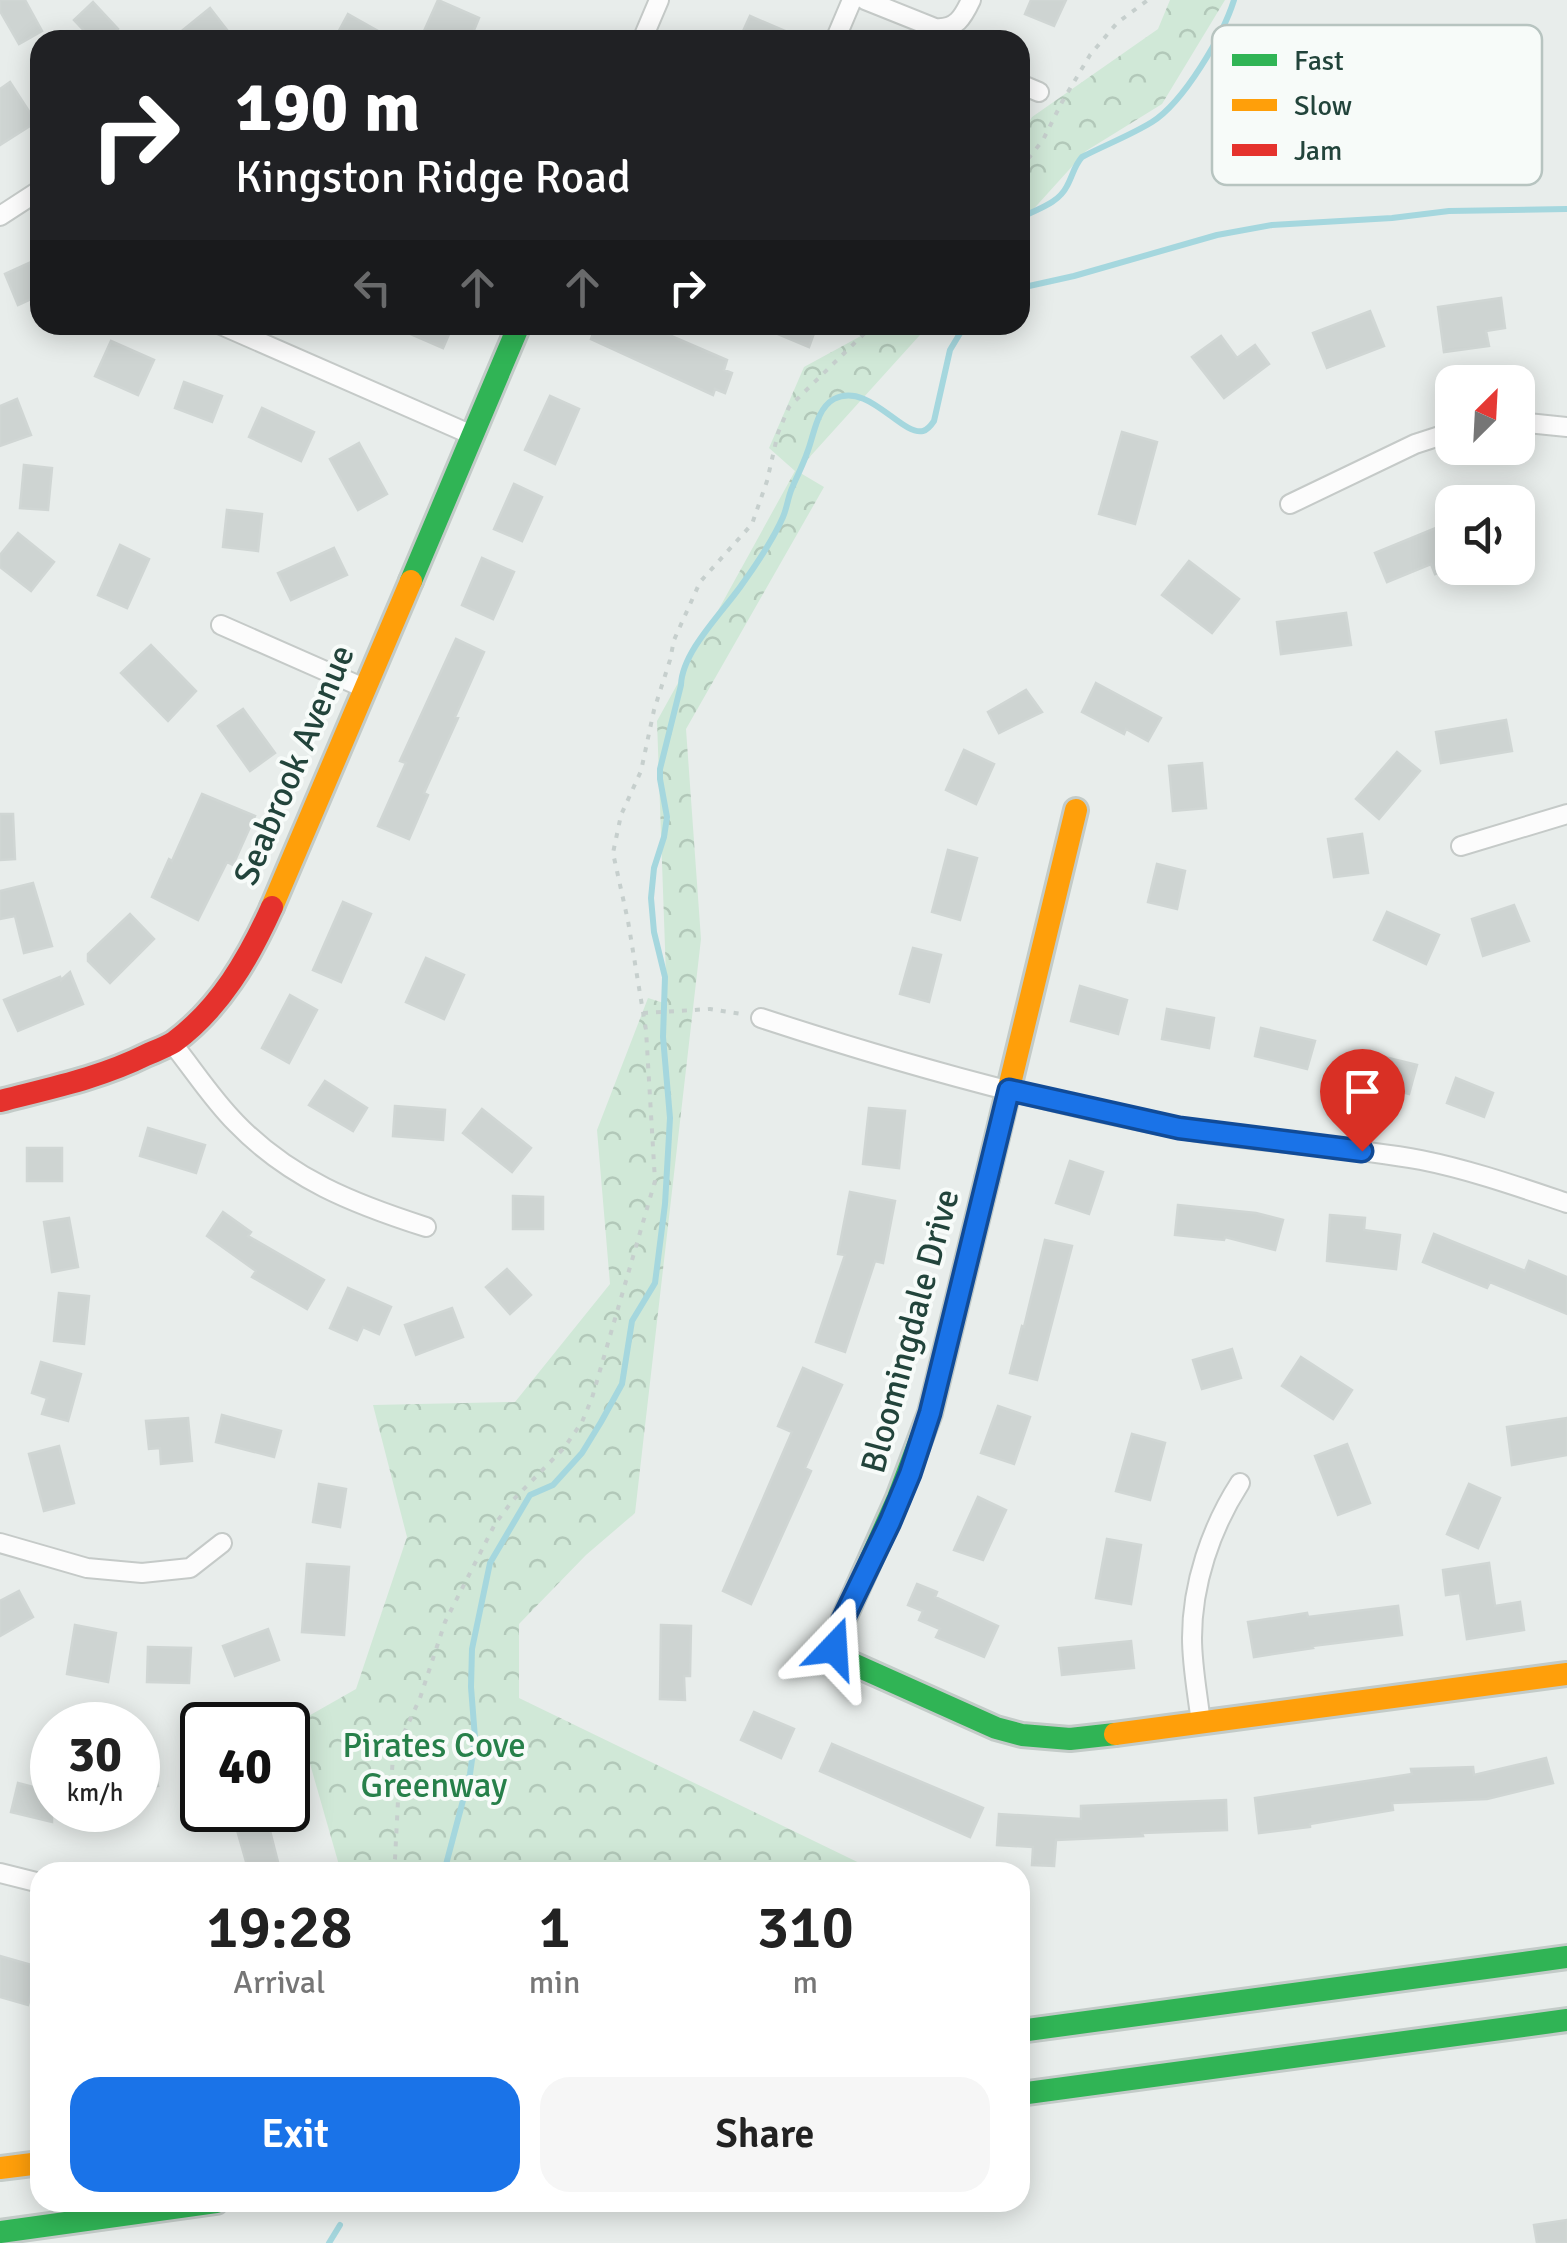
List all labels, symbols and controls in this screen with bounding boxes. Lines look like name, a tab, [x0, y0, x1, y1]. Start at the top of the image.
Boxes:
legend	[1212, 25, 1542, 185]
text: Fast	[1294, 44, 1344, 78]
text: 190 m	[235, 64, 420, 150]
icon: right	[70, 70, 200, 200]
text: Slow	[1294, 89, 1352, 123]
text: Jam	[1294, 134, 1342, 168]
text: Kingston Ridge Road	[235, 150, 631, 205]
icon: left	[345, 260, 400, 315]
icon: ahead	[450, 260, 505, 315]
icon: ahead	[555, 260, 610, 315]
icon: right	[660, 260, 715, 315]
north arrow	[1435, 365, 1535, 465]
map controls	[1435, 365, 1535, 585]
button: sound	[1435, 485, 1535, 585]
street label: Seabrook Avenue	[224, 639, 364, 891]
pin	[1320, 1049, 1405, 1152]
icon: arrive	[1335, 1064, 1390, 1119]
street label: Bloomingdale Drive	[851, 1184, 969, 1478]
position arrow	[782, 1596, 886, 1700]
speed limit sign: 40	[180, 1702, 310, 1832]
text: 30	[68, 1724, 122, 1786]
park label: Pirates Cove Greenway	[342, 1724, 526, 1807]
text: km/h	[67, 1777, 123, 1808]
text: 19:28	[206, 1891, 353, 1965]
text: 1	[538, 1891, 571, 1965]
text: 310	[757, 1891, 854, 1965]
text: Arrival	[233, 1963, 326, 2002]
text: min	[529, 1963, 580, 2002]
text: m	[792, 1963, 818, 2002]
button: Exit	[70, 2077, 520, 2192]
button: Share	[540, 2077, 990, 2192]

